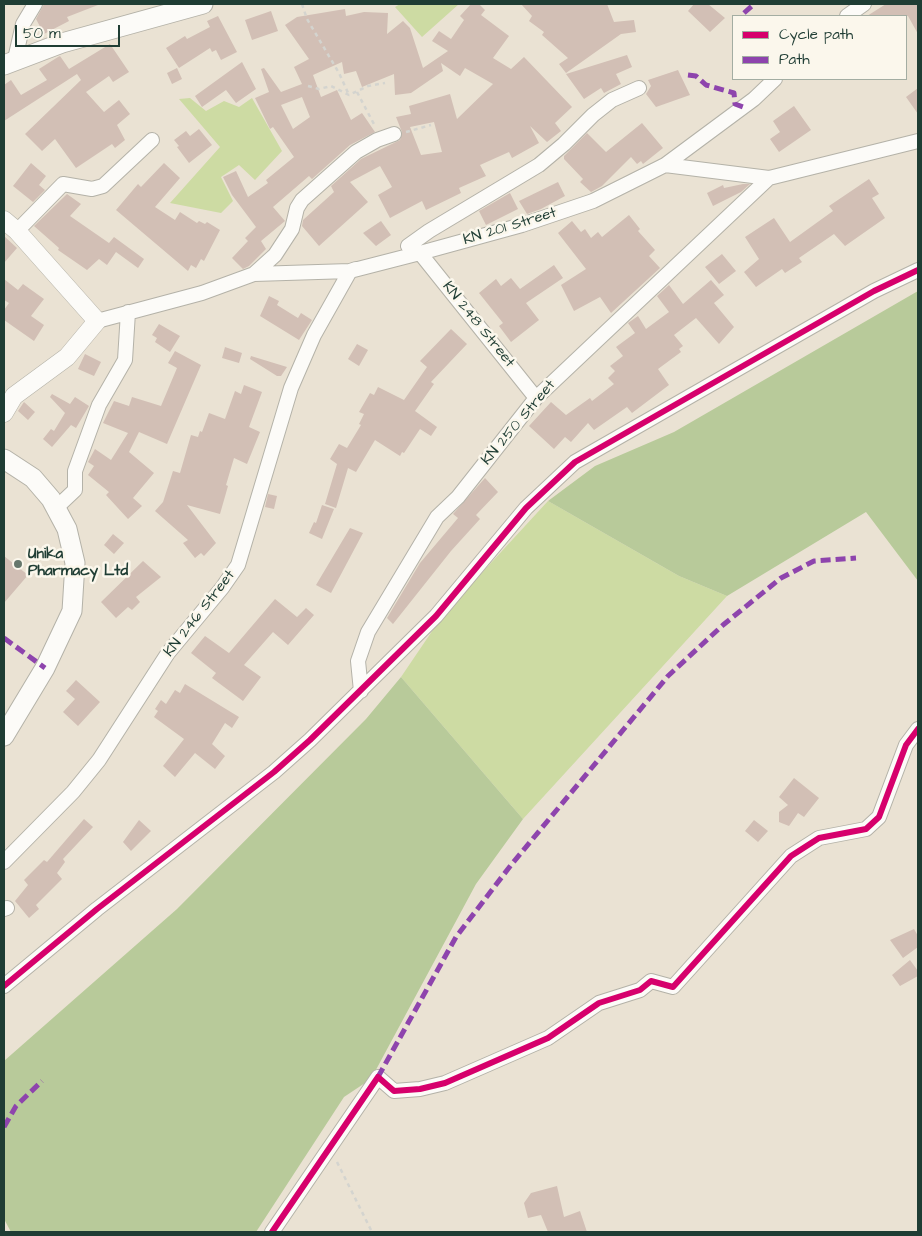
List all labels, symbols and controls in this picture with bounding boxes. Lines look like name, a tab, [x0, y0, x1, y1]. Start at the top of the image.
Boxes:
scale bar	[18, 15, 122, 47]
legend	[732, 15, 907, 80]
text: 50 m	[23, 23, 61, 44]
text: Cycle path	[779, 24, 853, 45]
text: Path	[779, 49, 810, 70]
street label: KN 201 Street	[461, 204, 559, 250]
street label: KN 248 Street	[438, 278, 518, 372]
street label: KN 250 Street	[478, 377, 560, 469]
place label: Unika Pharmacy Ltd	[28, 546, 128, 581]
marker: Unika Pharmacy Ltd	[12, 558, 24, 570]
street label: KN 246 Street	[161, 567, 239, 661]

